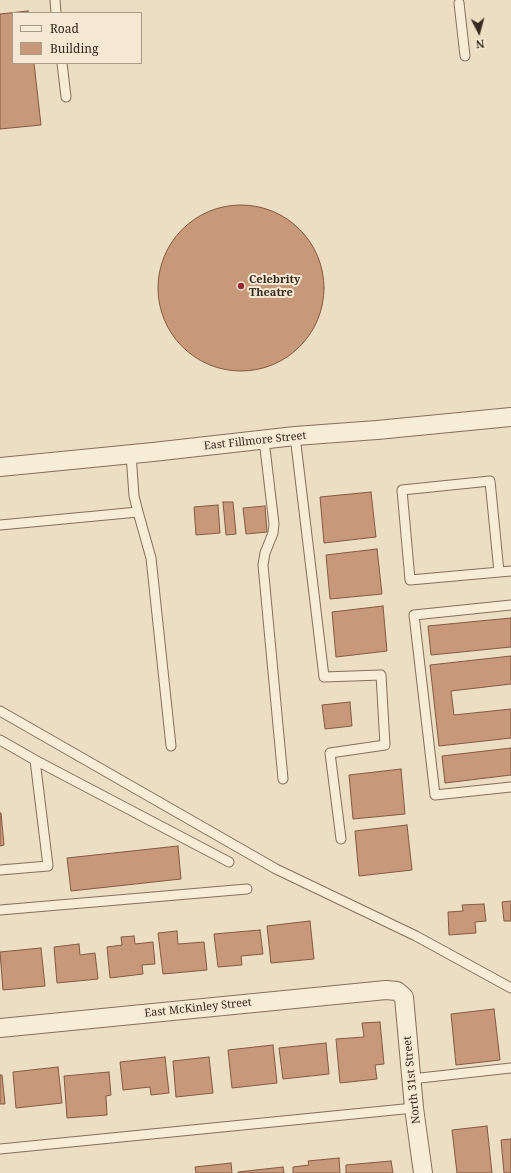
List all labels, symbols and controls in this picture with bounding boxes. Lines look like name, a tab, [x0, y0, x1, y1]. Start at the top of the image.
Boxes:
legend	[12, 12, 142, 64]
north arrow	[459, 12, 499, 52]
text: Road	[50, 20, 79, 37]
text: N	[475, 37, 485, 52]
text: Building	[50, 40, 98, 57]
place label: Celebrity Theatre	[249, 273, 300, 299]
marker: Celebrity Theatre	[236, 281, 246, 291]
street label: East Fillmore Street	[203, 429, 307, 453]
street label: East McKinley Street	[144, 996, 252, 1020]
street label: North 31st Street	[401, 1035, 423, 1125]

